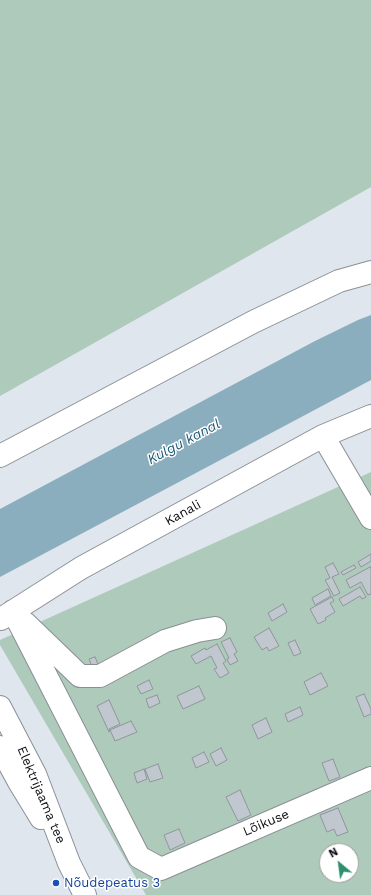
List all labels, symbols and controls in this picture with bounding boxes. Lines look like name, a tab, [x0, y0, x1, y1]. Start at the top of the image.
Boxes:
water label: Kulgu kanal	[145, 416, 223, 468]
street label: Kanali	[162, 497, 204, 529]
street label: Elektrijaama tee	[13, 744, 69, 846]
street label: Lõikuse	[241, 806, 291, 840]
north arrow	[319, 843, 359, 883]
text: N	[327, 845, 340, 861]
place label: Nõudepeatus 3	[64, 875, 160, 891]
marker: Nõudepeatus 3	[51, 878, 61, 888]

